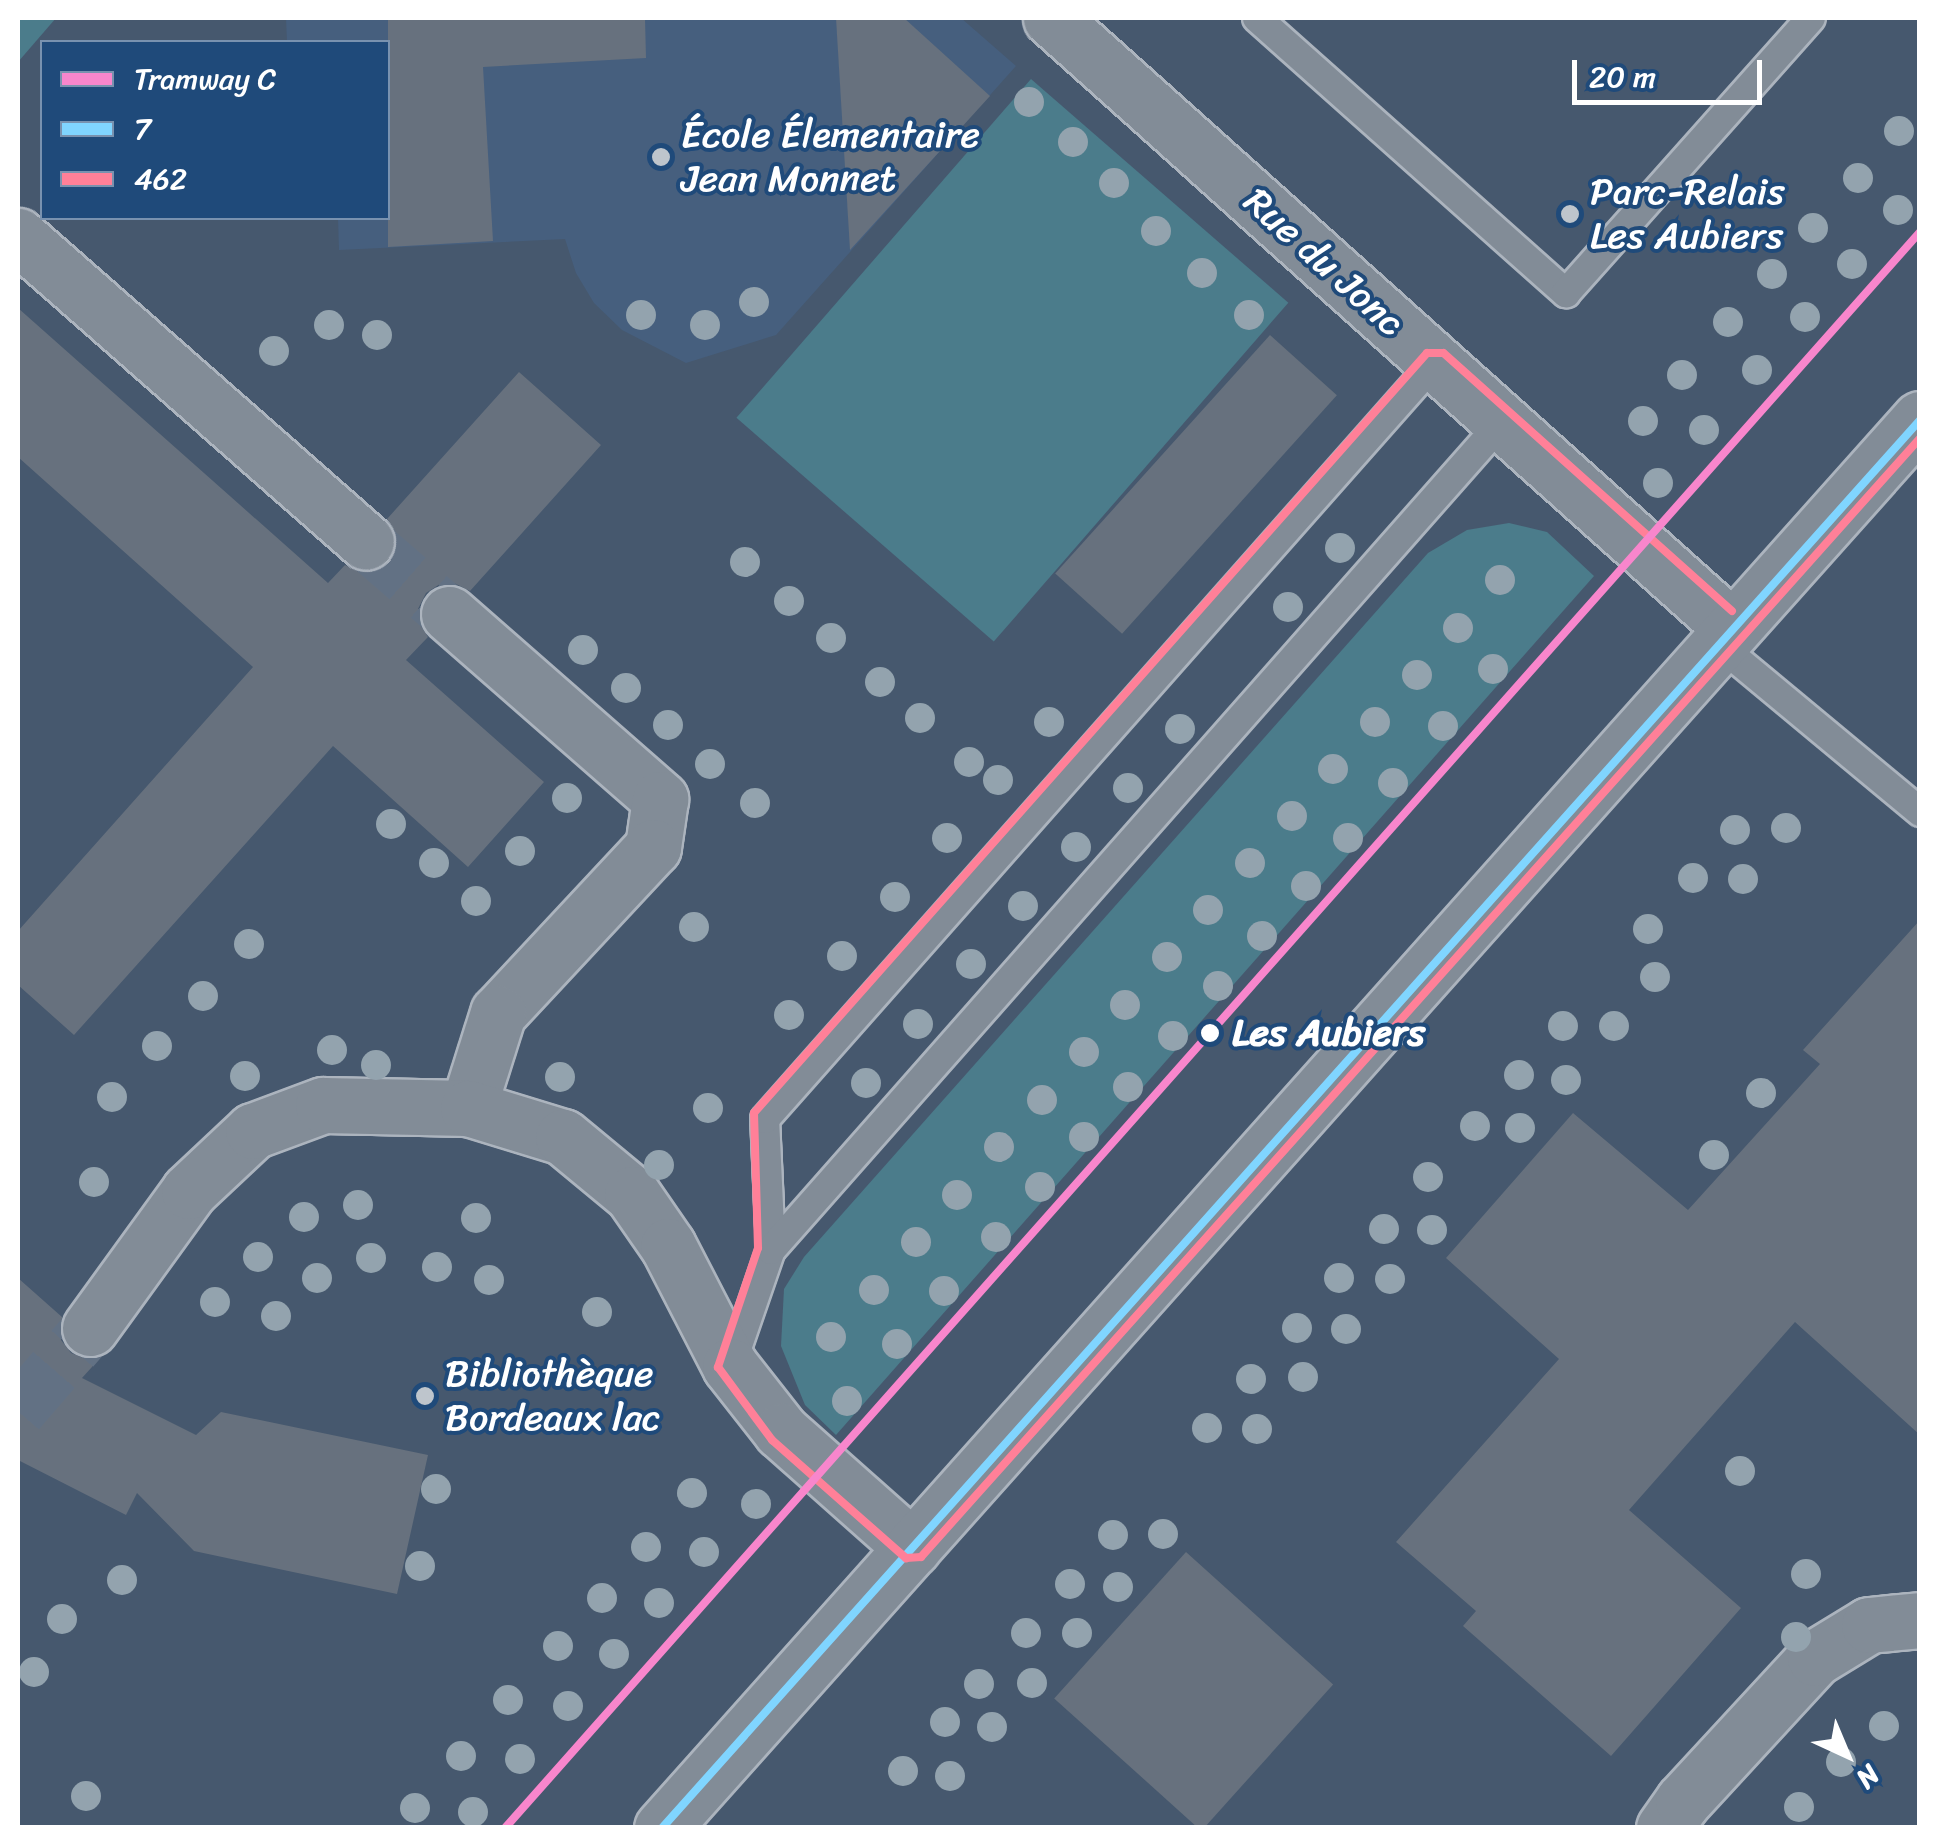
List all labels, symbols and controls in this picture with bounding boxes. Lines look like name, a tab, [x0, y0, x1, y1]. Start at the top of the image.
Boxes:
legend	[40, 40, 390, 220]
scale bar	[1577, 40, 1767, 102]
text: 20 m	[1589, 50, 1656, 104]
text: Tramway C	[134, 52, 276, 106]
text: 7	[134, 102, 151, 156]
place label: École Élementaire Jean Monnet	[681, 112, 983, 202]
marker: École Élementaire Jean Monnet	[650, 146, 672, 168]
text: 462	[134, 152, 187, 206]
place label: Parc-Relais Les Aubiers	[1590, 169, 1785, 258]
street label: Rue du Jonc	[1235, 178, 1413, 346]
marker: Parc-Relais Les Aubiers	[1559, 203, 1581, 225]
place label: Les Aubiers	[1232, 1010, 1423, 1056]
marker: Les Aubiers	[1197, 1020, 1223, 1046]
place label: Bibliothèque Bordeaux lac	[445, 1351, 661, 1440]
marker: Bibliothèque Bordeaux lac	[414, 1385, 436, 1407]
north arrow	[1797, 1705, 1897, 1805]
text: N	[1844, 1753, 1892, 1801]

